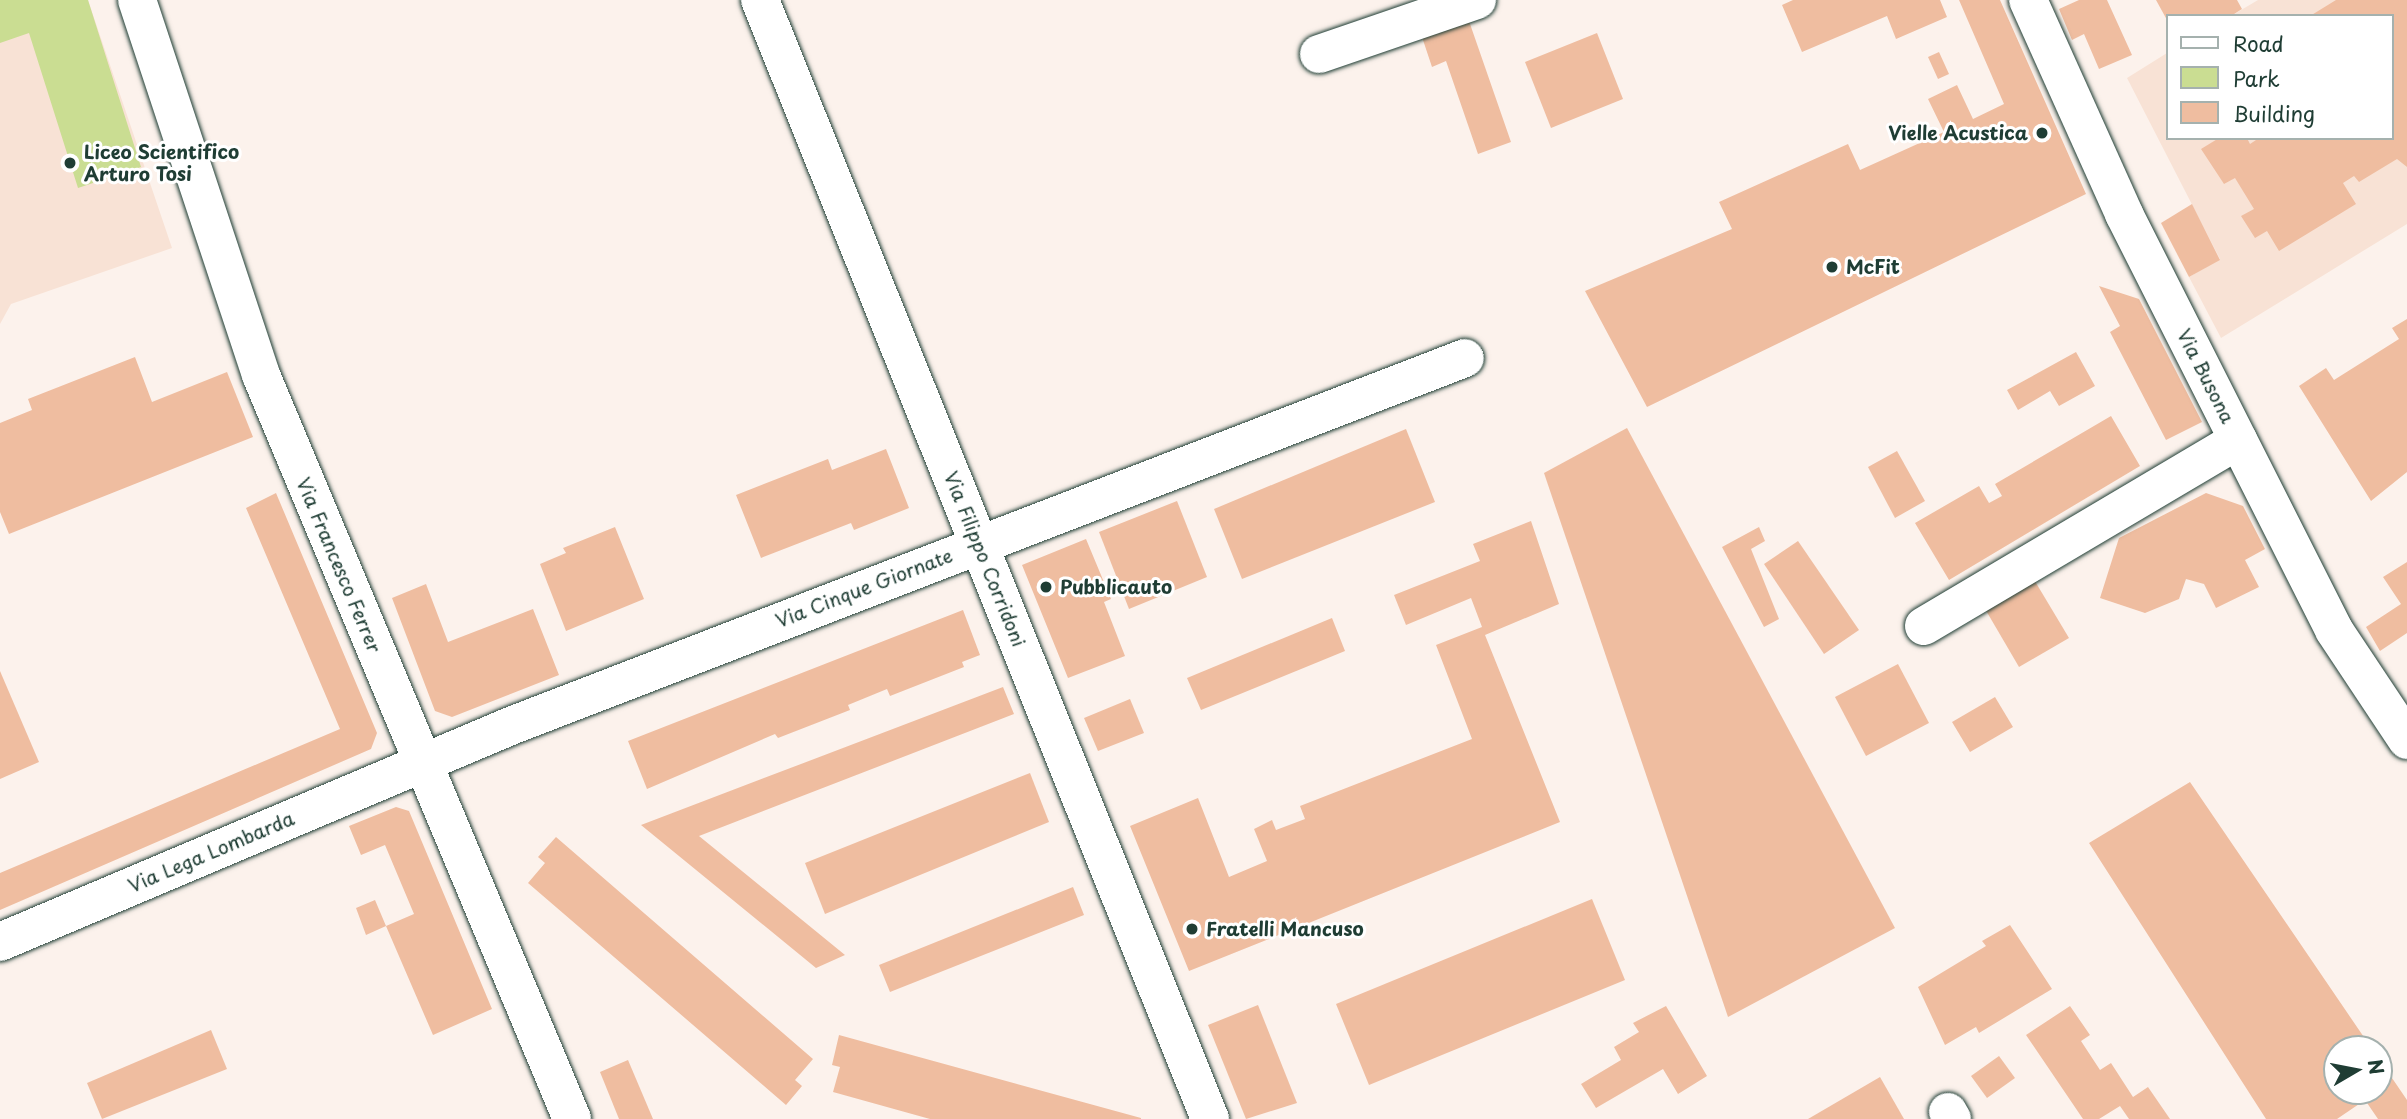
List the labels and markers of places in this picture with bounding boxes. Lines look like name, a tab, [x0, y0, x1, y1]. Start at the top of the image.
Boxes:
place label: Vielle Acustica	[1887, 122, 2028, 144]
marker: Vielle Acustica	[2034, 125, 2050, 141]
place label: Liceo Scientifico Arturo Tosi	[84, 141, 240, 185]
marker: Liceo Scientifico Arturo Tosi	[62, 155, 78, 171]
place label: McFit	[1846, 256, 1900, 278]
marker: McFit	[1824, 259, 1840, 275]
place label: Pubblicauto	[1060, 576, 1172, 598]
marker: Pubblicauto	[1038, 579, 1054, 595]
place label: Fratelli Mancuso	[1206, 918, 1365, 940]
marker: Fratelli Mancuso	[1184, 921, 1200, 937]

